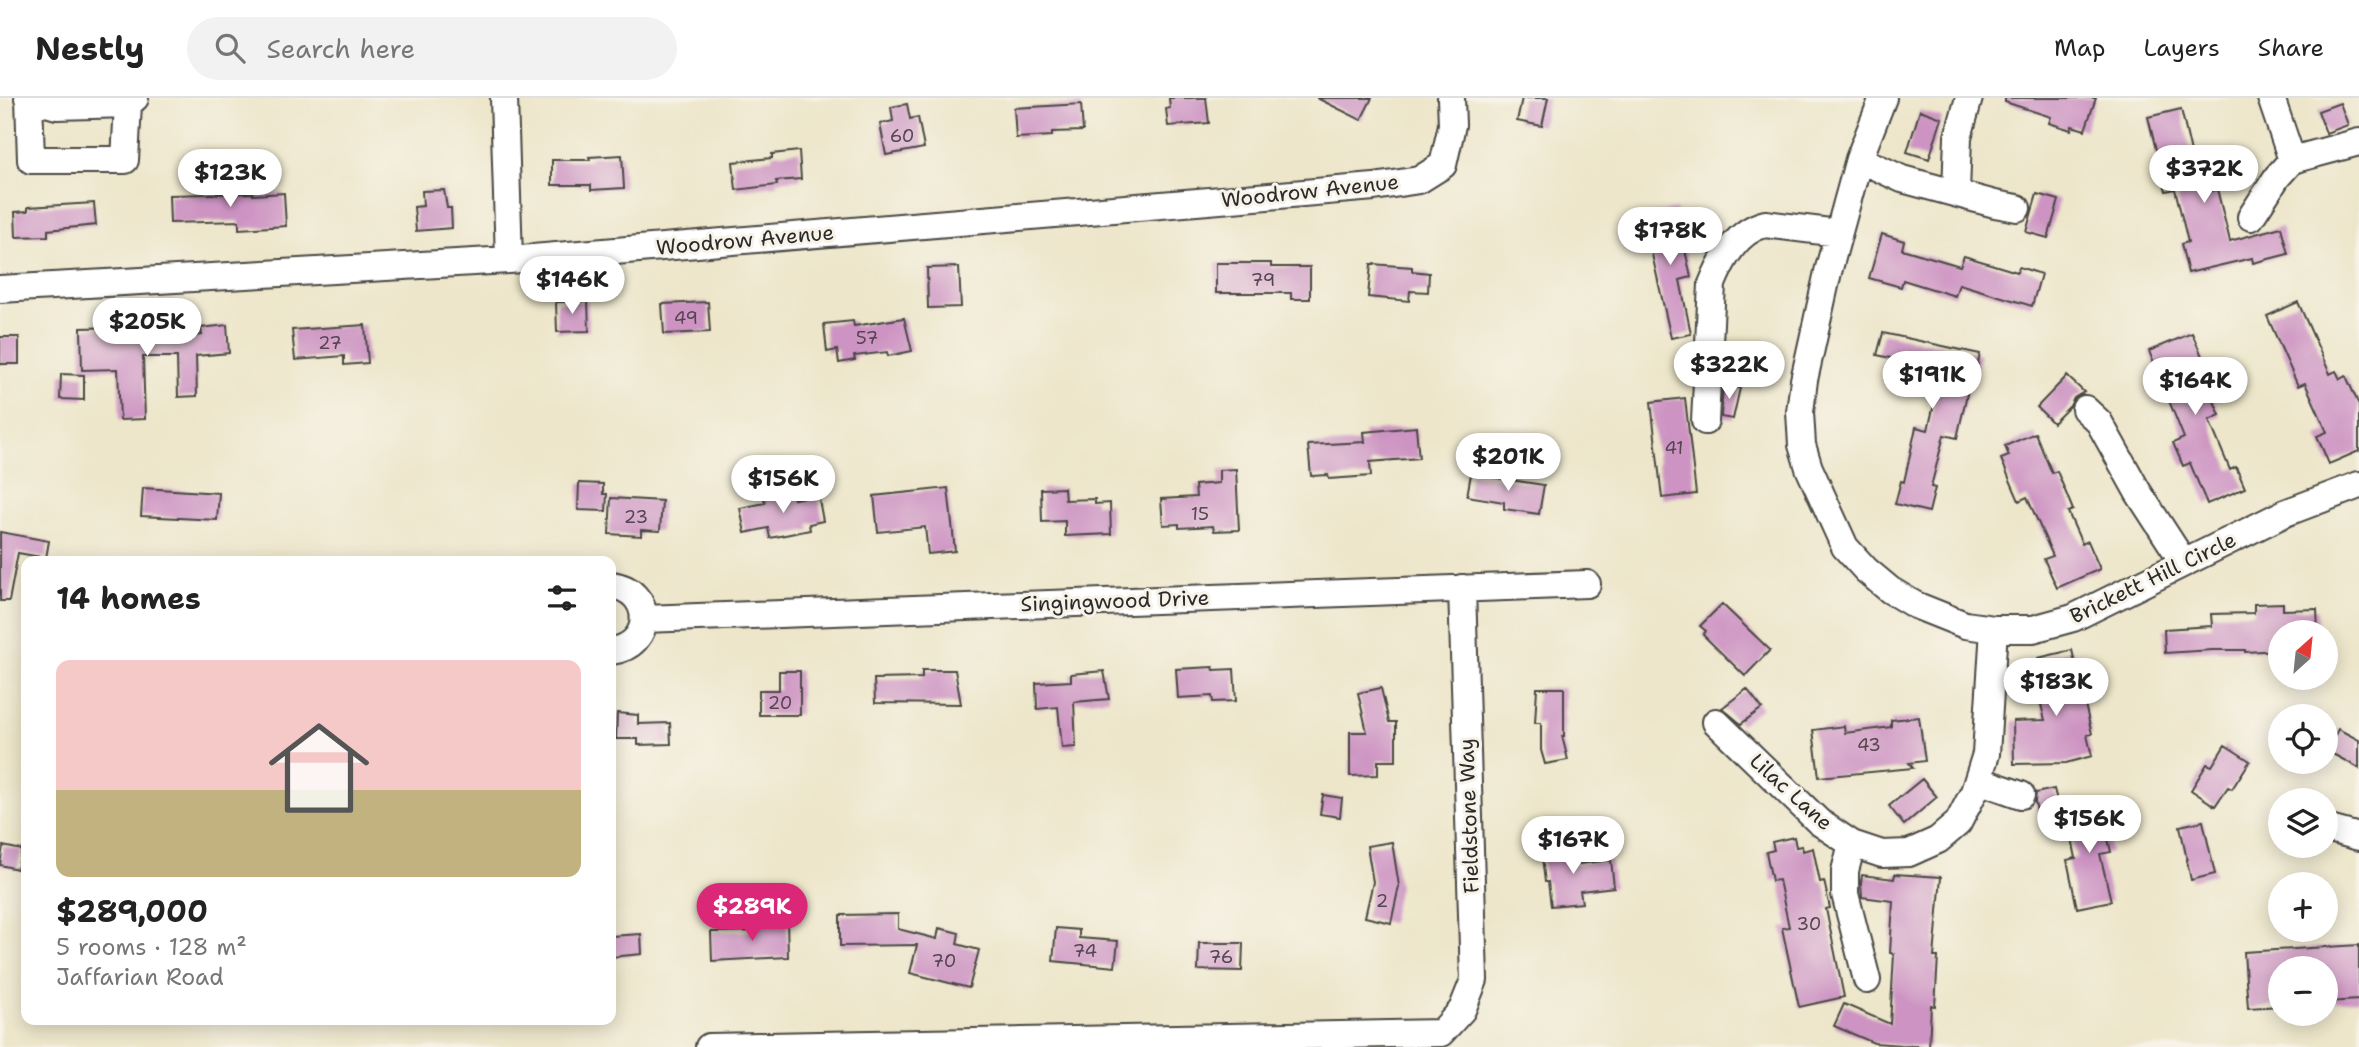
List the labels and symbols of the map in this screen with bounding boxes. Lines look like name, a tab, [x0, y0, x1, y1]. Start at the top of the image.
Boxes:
house number: 60	[890, 124, 914, 148]
pin: $372K	[2155, 146, 2253, 205]
pin: $123K	[181, 150, 279, 209]
street label: Woodrow Avenue	[1220, 168, 1400, 214]
pin: $178K	[1621, 208, 1719, 267]
street label: Woodrow Avenue	[655, 218, 835, 262]
pin: $146K	[523, 256, 621, 316]
house number: 79	[1251, 268, 1275, 292]
pin: $205K	[98, 299, 196, 358]
house number: 49	[674, 306, 698, 330]
house number: 57	[856, 326, 878, 350]
house number: 27	[318, 331, 342, 355]
pin: $322K	[1680, 342, 1778, 401]
pin: $191K	[1883, 352, 1981, 411]
pin: $164K	[2146, 358, 2244, 417]
pin: $201K	[1459, 434, 1557, 493]
house number: 41	[1664, 436, 1684, 460]
pin: $156K	[734, 456, 832, 515]
house number: 15	[1191, 502, 1209, 526]
house number: 23	[624, 505, 648, 529]
street label: Brickett Hill Circle	[2065, 526, 2241, 630]
street label: Singingwood Drive	[1020, 584, 1210, 618]
north arrow	[2268, 620, 2338, 690]
pin: $183K	[2007, 658, 2105, 718]
house number: 20	[768, 691, 792, 715]
house number: 43	[1857, 733, 1881, 757]
street label: Fieldstone Way	[1452, 738, 1486, 894]
street label: Lilac Lane	[1743, 747, 1839, 837]
pin: $156K	[2040, 796, 2138, 855]
pin: $167K	[1524, 816, 1622, 876]
pin: $289K	[703, 884, 801, 943]
house number: 2	[1376, 889, 1388, 913]
house number: 30	[1797, 912, 1821, 936]
house number: 74	[1073, 939, 1097, 963]
house number: 76	[1209, 945, 1233, 969]
house number: 70	[932, 949, 956, 973]

